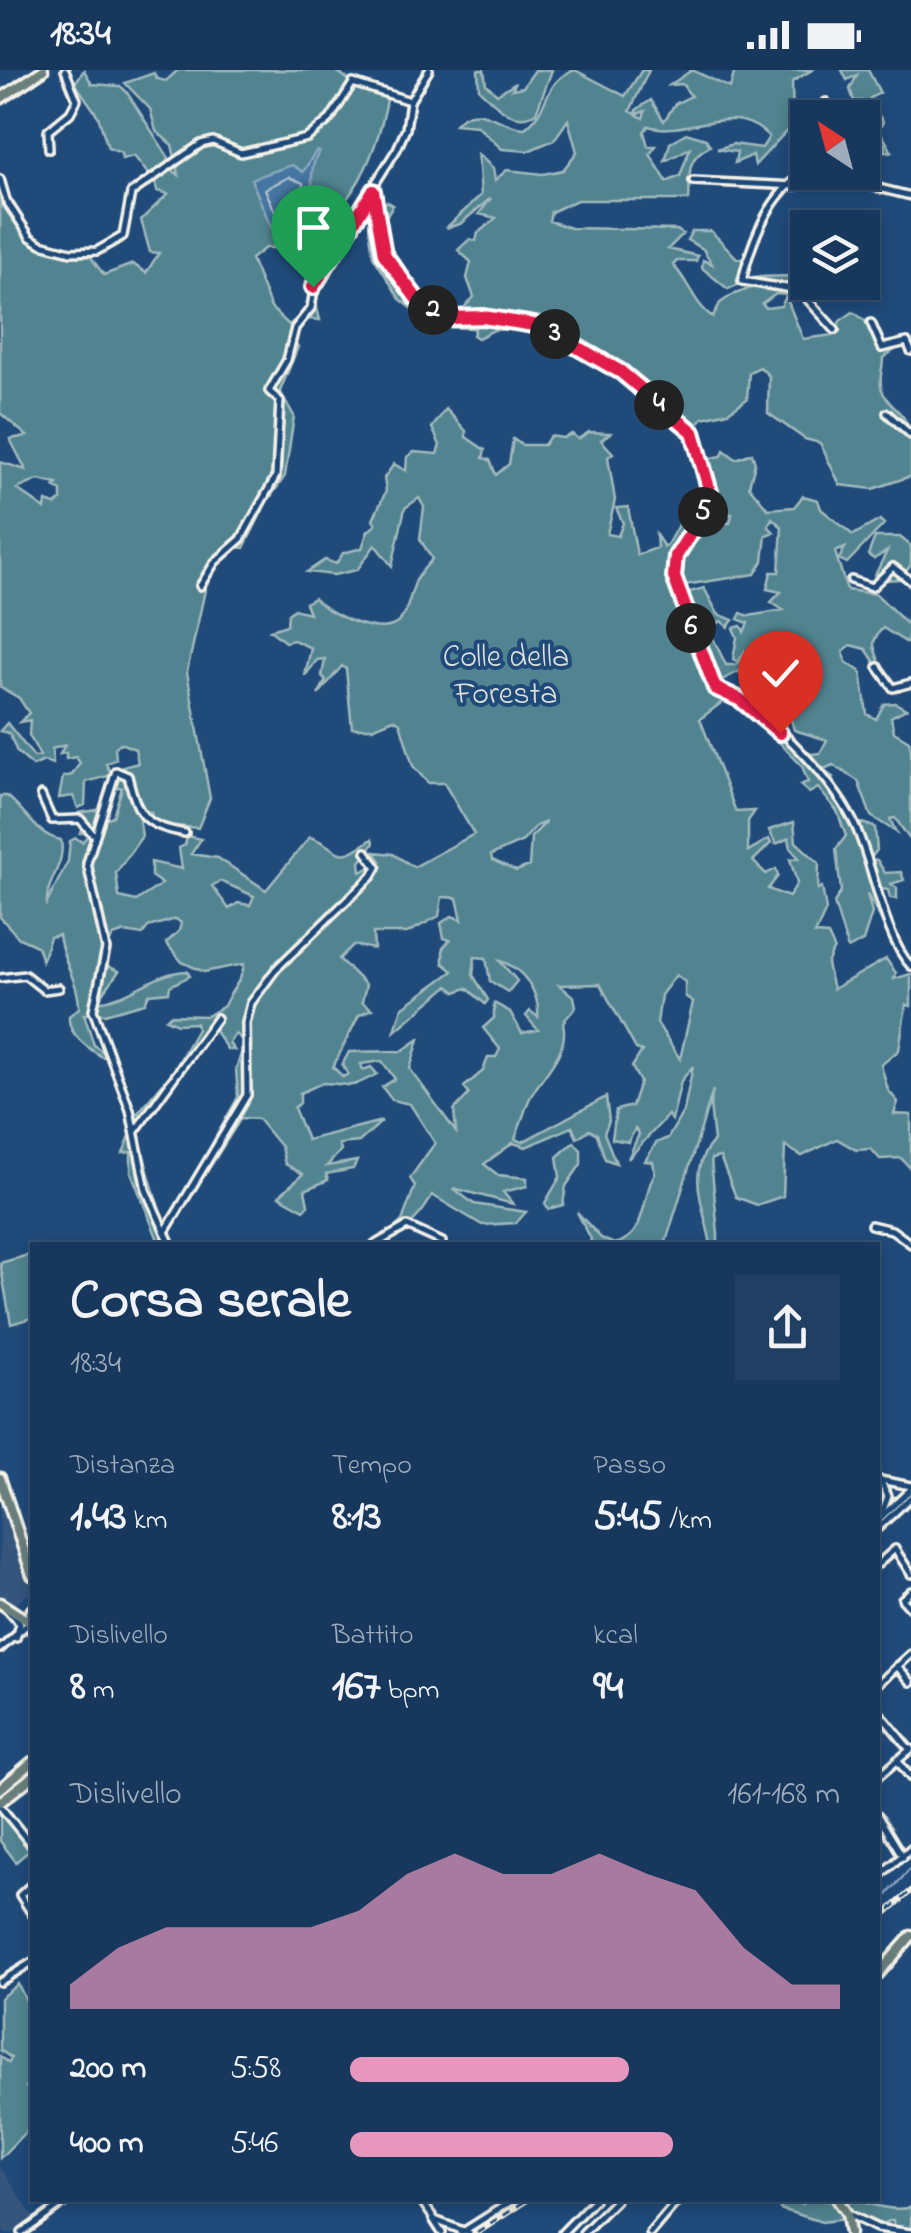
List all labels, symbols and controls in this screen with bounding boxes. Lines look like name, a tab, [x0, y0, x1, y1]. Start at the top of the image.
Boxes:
text: 18:34	[50, 7, 111, 63]
north arrow	[790, 100, 880, 190]
map controls	[790, 100, 880, 300]
pin	[271, 185, 356, 288]
icon: arrive	[286, 200, 341, 255]
button: layers	[790, 210, 880, 300]
pin: 2	[408, 285, 458, 335]
text: 2	[426, 289, 440, 330]
pin: 3	[530, 309, 580, 359]
text: 3	[549, 313, 561, 354]
pin: 4	[634, 380, 684, 430]
text: 4	[653, 384, 665, 425]
pin: 5	[678, 487, 728, 537]
text: 5	[695, 491, 711, 532]
pin: 6	[666, 603, 716, 653]
text: 6	[685, 607, 697, 648]
pin	[738, 631, 823, 734]
park label: Colle della Foresta	[443, 635, 569, 719]
icon: check	[753, 646, 808, 701]
text: Corsa serale	[70, 1263, 351, 1343]
button: share	[735, 1275, 840, 1380]
text: 18:34	[70, 1341, 121, 1388]
text: Distanza	[70, 1446, 175, 1487]
text: Tempo	[332, 1446, 412, 1487]
text: Passo	[593, 1446, 666, 1487]
text: 1.43	[70, 1487, 127, 1548]
text: 8:13	[332, 1487, 382, 1548]
text: 5:45	[593, 1487, 662, 1548]
text: km	[127, 1501, 168, 1542]
text: /km	[662, 1501, 712, 1542]
text: Dislivello	[70, 1616, 168, 1657]
text: Battito	[332, 1616, 413, 1657]
text: kcal	[593, 1616, 638, 1657]
text: 8	[70, 1657, 86, 1718]
text: 167	[332, 1657, 381, 1718]
text: 94	[593, 1657, 623, 1718]
text: m	[86, 1671, 115, 1712]
text: bpm	[381, 1671, 440, 1712]
text: Dislivello	[70, 1772, 182, 1819]
text: 161–168 m	[727, 1772, 840, 1819]
text: 200 m	[70, 2046, 146, 2093]
text: 5:58	[230, 2046, 281, 2093]
text: 400 m	[70, 2121, 144, 2168]
text: 5:46	[230, 2121, 278, 2168]

